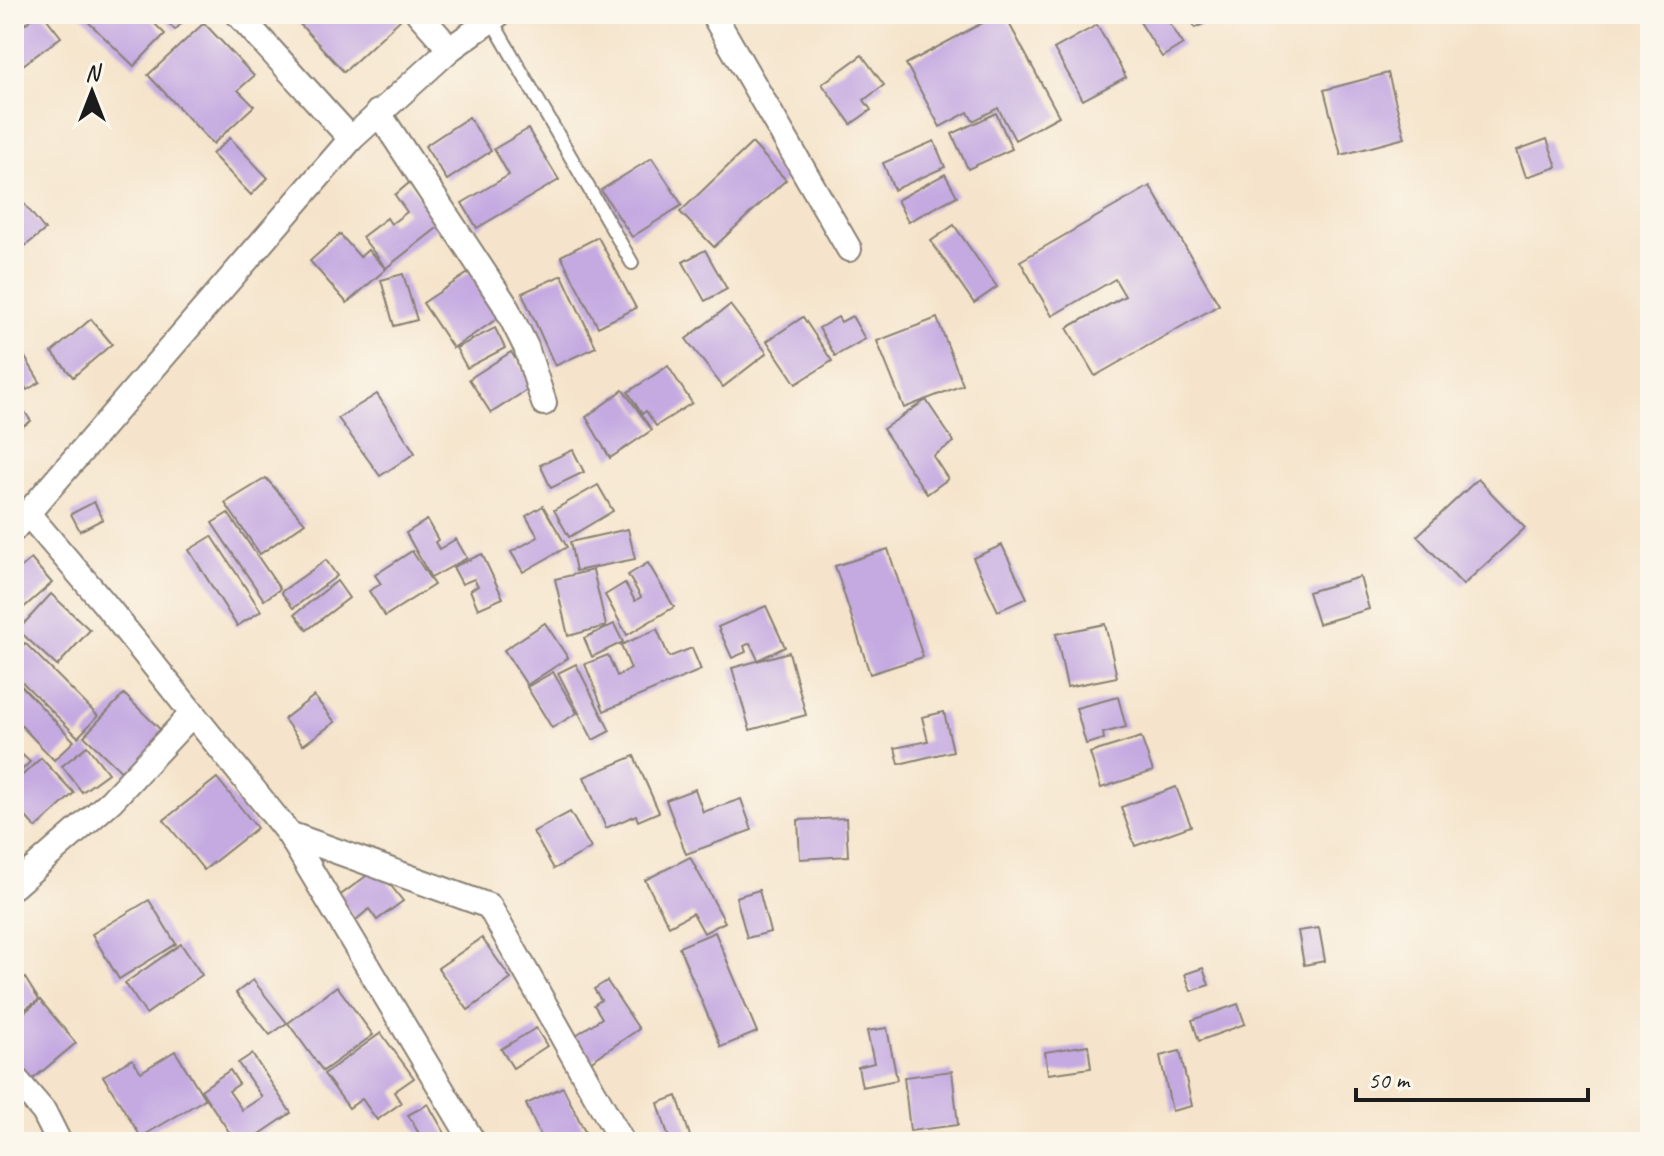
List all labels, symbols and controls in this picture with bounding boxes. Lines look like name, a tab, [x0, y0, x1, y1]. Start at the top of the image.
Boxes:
north arrow	[52, 52, 132, 132]
text: N	[85, 59, 102, 87]
scale bar	[1356, 1052, 1588, 1102]
text: 50 m	[1368, 1065, 1411, 1095]

